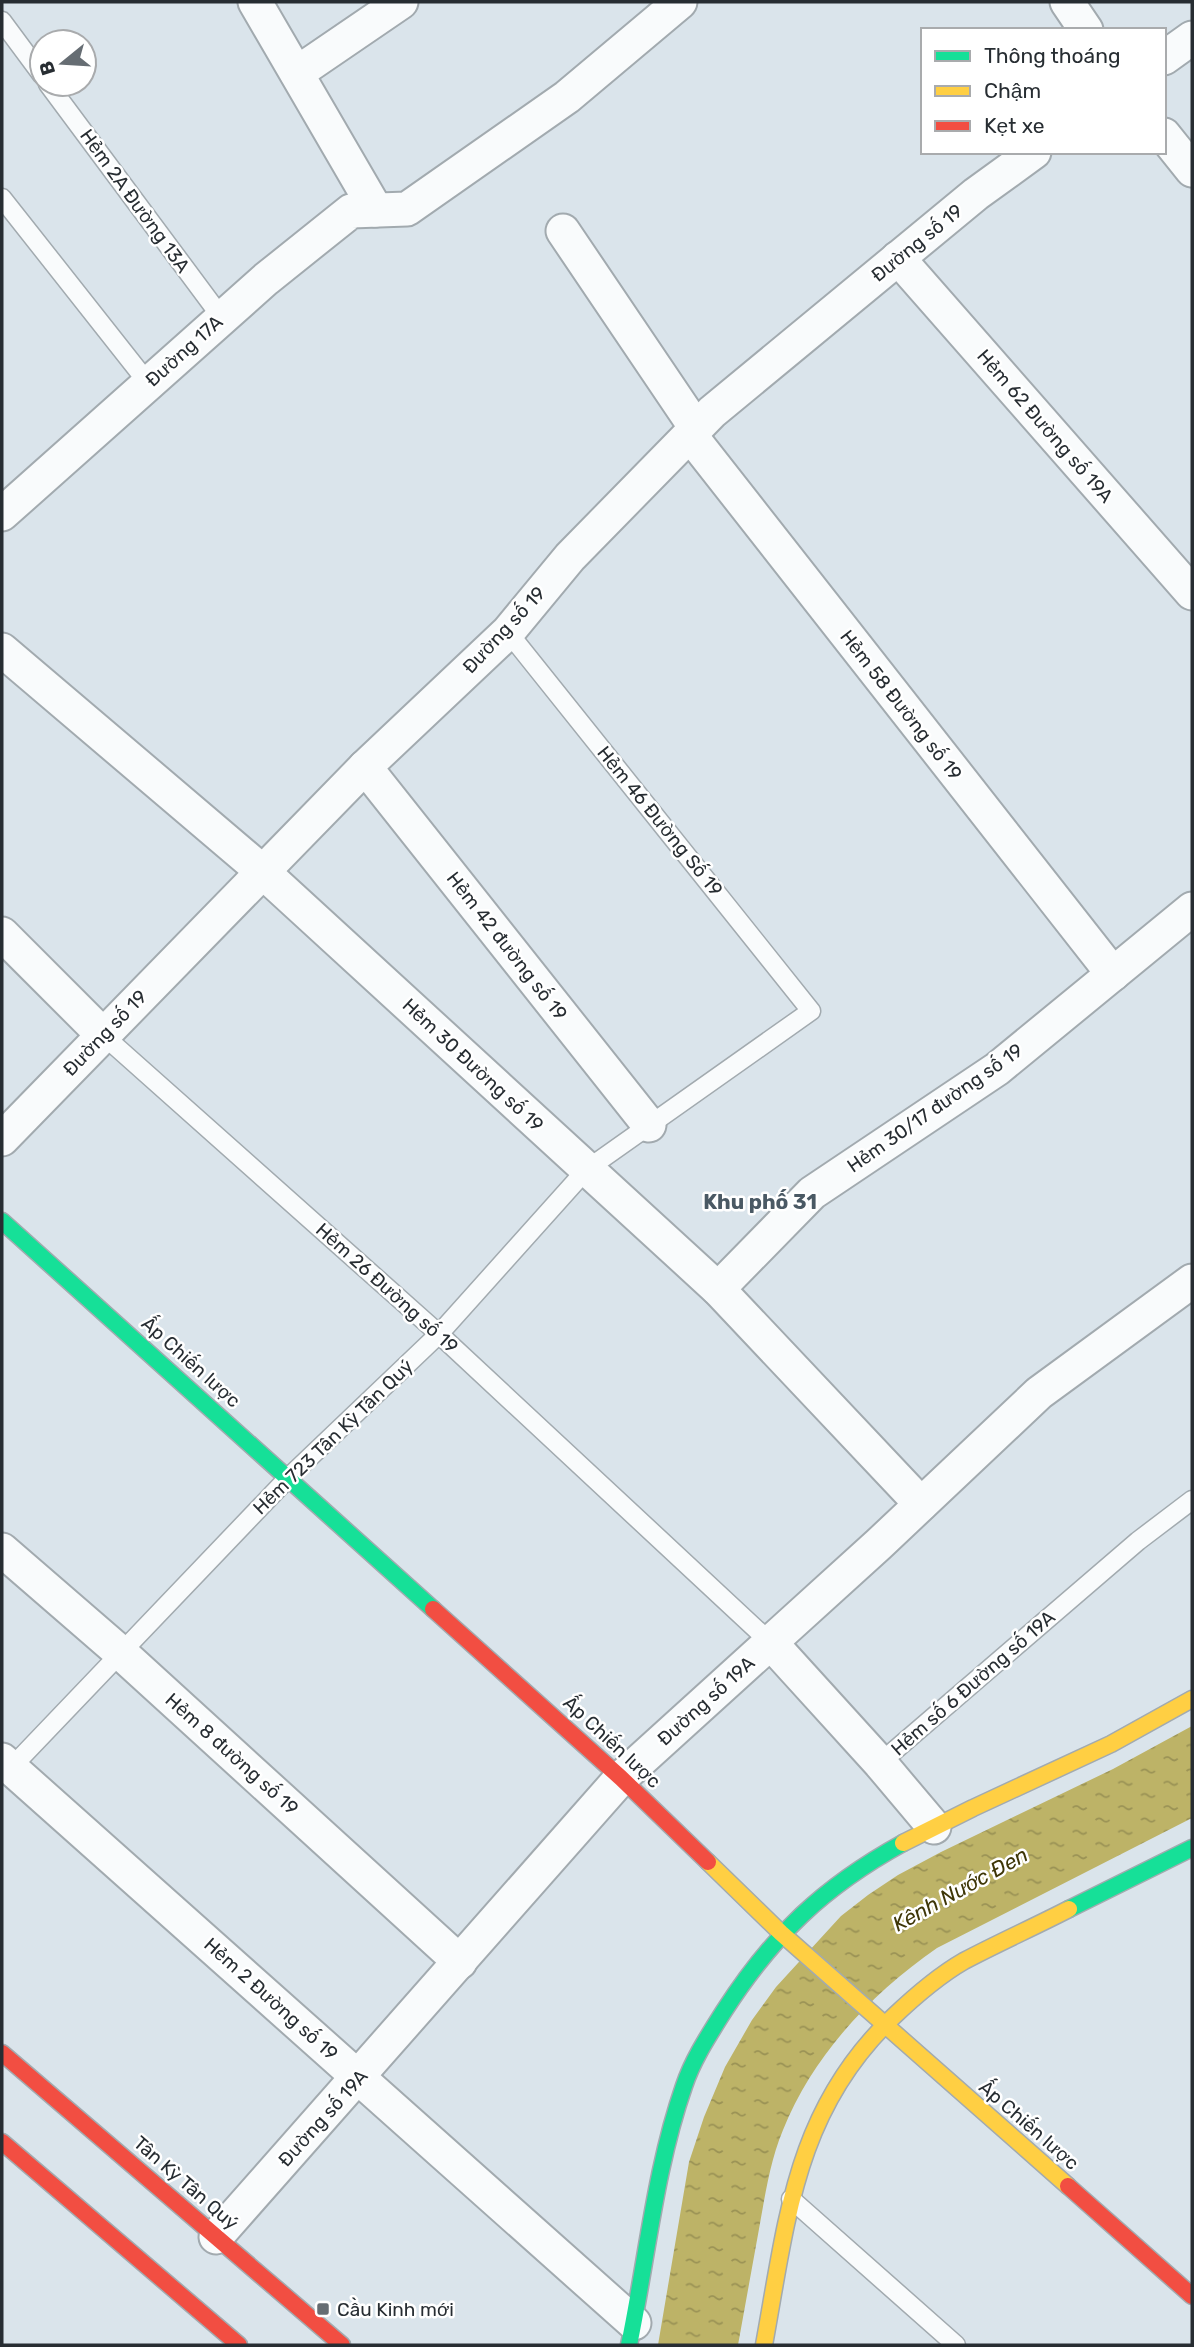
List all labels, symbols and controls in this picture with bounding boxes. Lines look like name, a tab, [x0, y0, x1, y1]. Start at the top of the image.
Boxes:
north arrow	[28, 28, 98, 98]
legend	[921, 28, 1166, 154]
text: Thông thoáng	[984, 43, 1120, 68]
text: B	[34, 58, 60, 78]
text: Chậm	[984, 78, 1041, 103]
text: Kẹt xe	[984, 113, 1044, 138]
street label: Hẻm 2A Đường 13A	[75, 125, 195, 278]
street label: Đường số 19	[867, 199, 967, 287]
street label: Đường 17A	[141, 310, 227, 392]
street label: Hẻm 62 Đường số 19A	[972, 345, 1118, 508]
street label: Đường số 19	[458, 582, 550, 678]
street label: Hẻm 58 Đường số 19	[835, 625, 967, 785]
street label: Hẻm 46 Đường Số 19	[592, 741, 728, 901]
street label: Hẻm 42 đường số 19	[442, 867, 572, 1025]
street label: Đường số 19	[58, 985, 152, 1081]
street label: Hẻm 30 Đường số 19	[398, 994, 548, 1136]
street label: Hẻm 30/17 đường số 19	[843, 1039, 1027, 1177]
district label: Khu phố 31	[703, 1189, 817, 1214]
street label: Hẻm 26 Đường số 19	[311, 1218, 463, 1358]
street label: Ấp Chiến lược	[137, 1310, 247, 1412]
street label: Hẻm 723 Tân Kỳ Tân Quý	[248, 1355, 418, 1519]
street label: Hẻm số 6 Đường số 19A	[886, 1605, 1060, 1760]
street label: Đường số 19A	[653, 1651, 759, 1751]
street label: Hẻm 8 đường số 19	[161, 1688, 303, 1820]
street label: Ấp Chiến lược	[559, 1689, 667, 1793]
water label: Kênh Nước Đen	[888, 1842, 1032, 1936]
street label: Hẻm 2 Đường số 19	[199, 1933, 343, 2065]
street label: Đường số 19A	[273, 2065, 373, 2171]
street label: Ấp Chiến lược	[974, 2074, 1085, 2175]
street label: Tân Kỳ Tân Quý	[129, 2131, 243, 2235]
place label: Cầu Kinh mới	[337, 2297, 454, 2321]
marker: Cầu Kinh mới	[315, 2301, 331, 2317]

